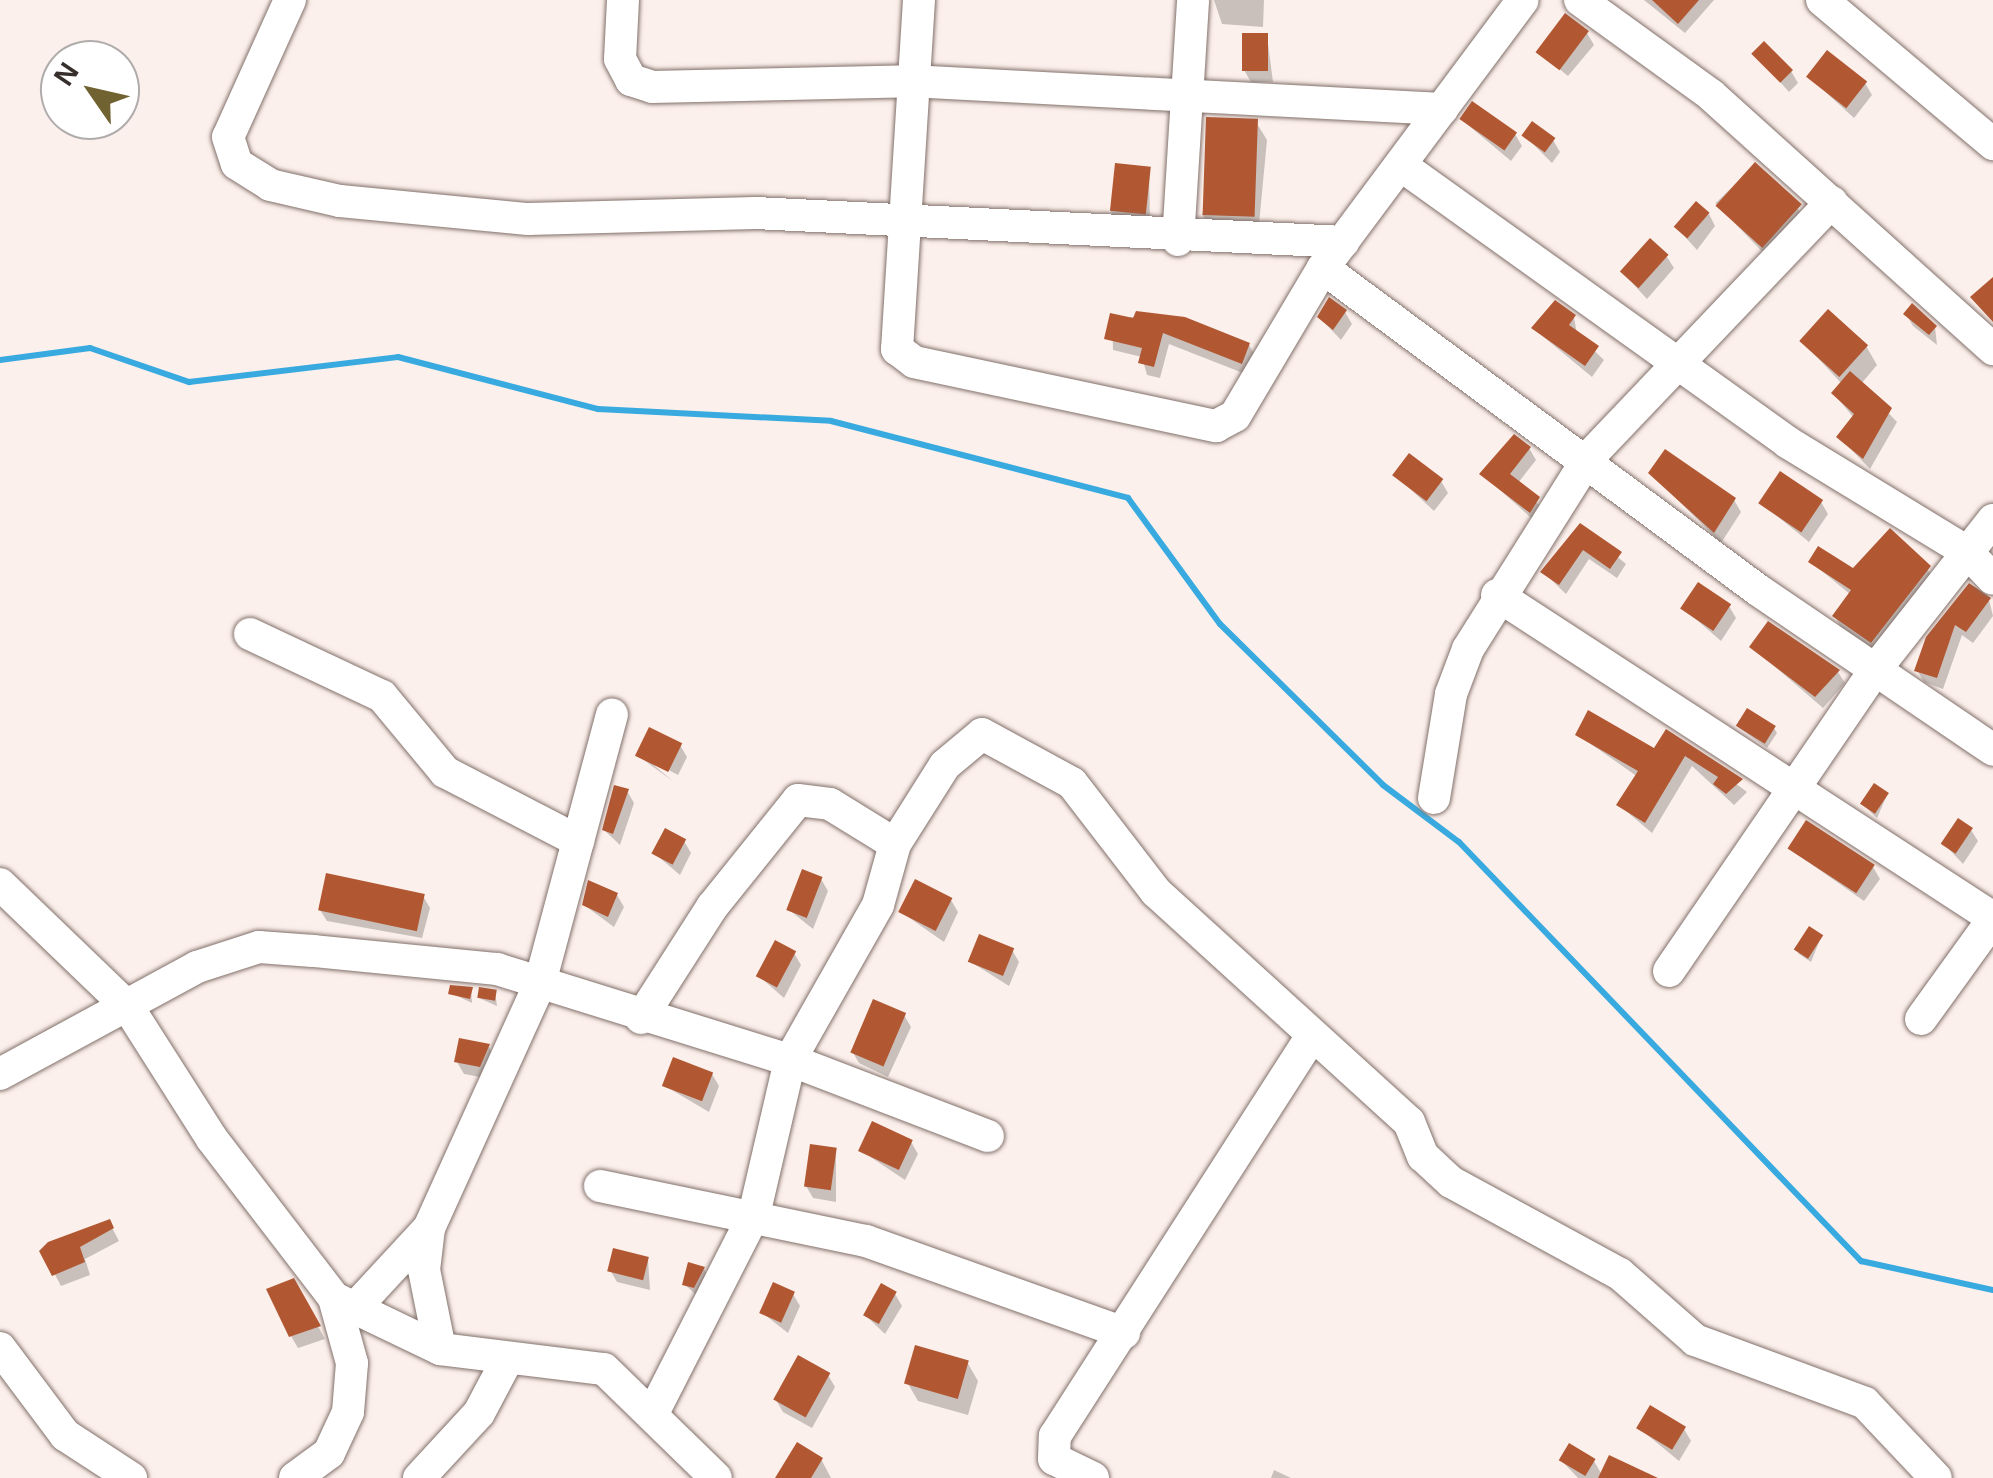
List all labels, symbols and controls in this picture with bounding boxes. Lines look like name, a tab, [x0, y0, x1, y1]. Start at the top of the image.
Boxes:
north arrow	[40, 40, 140, 140]
text: N	[48, 57, 85, 91]

